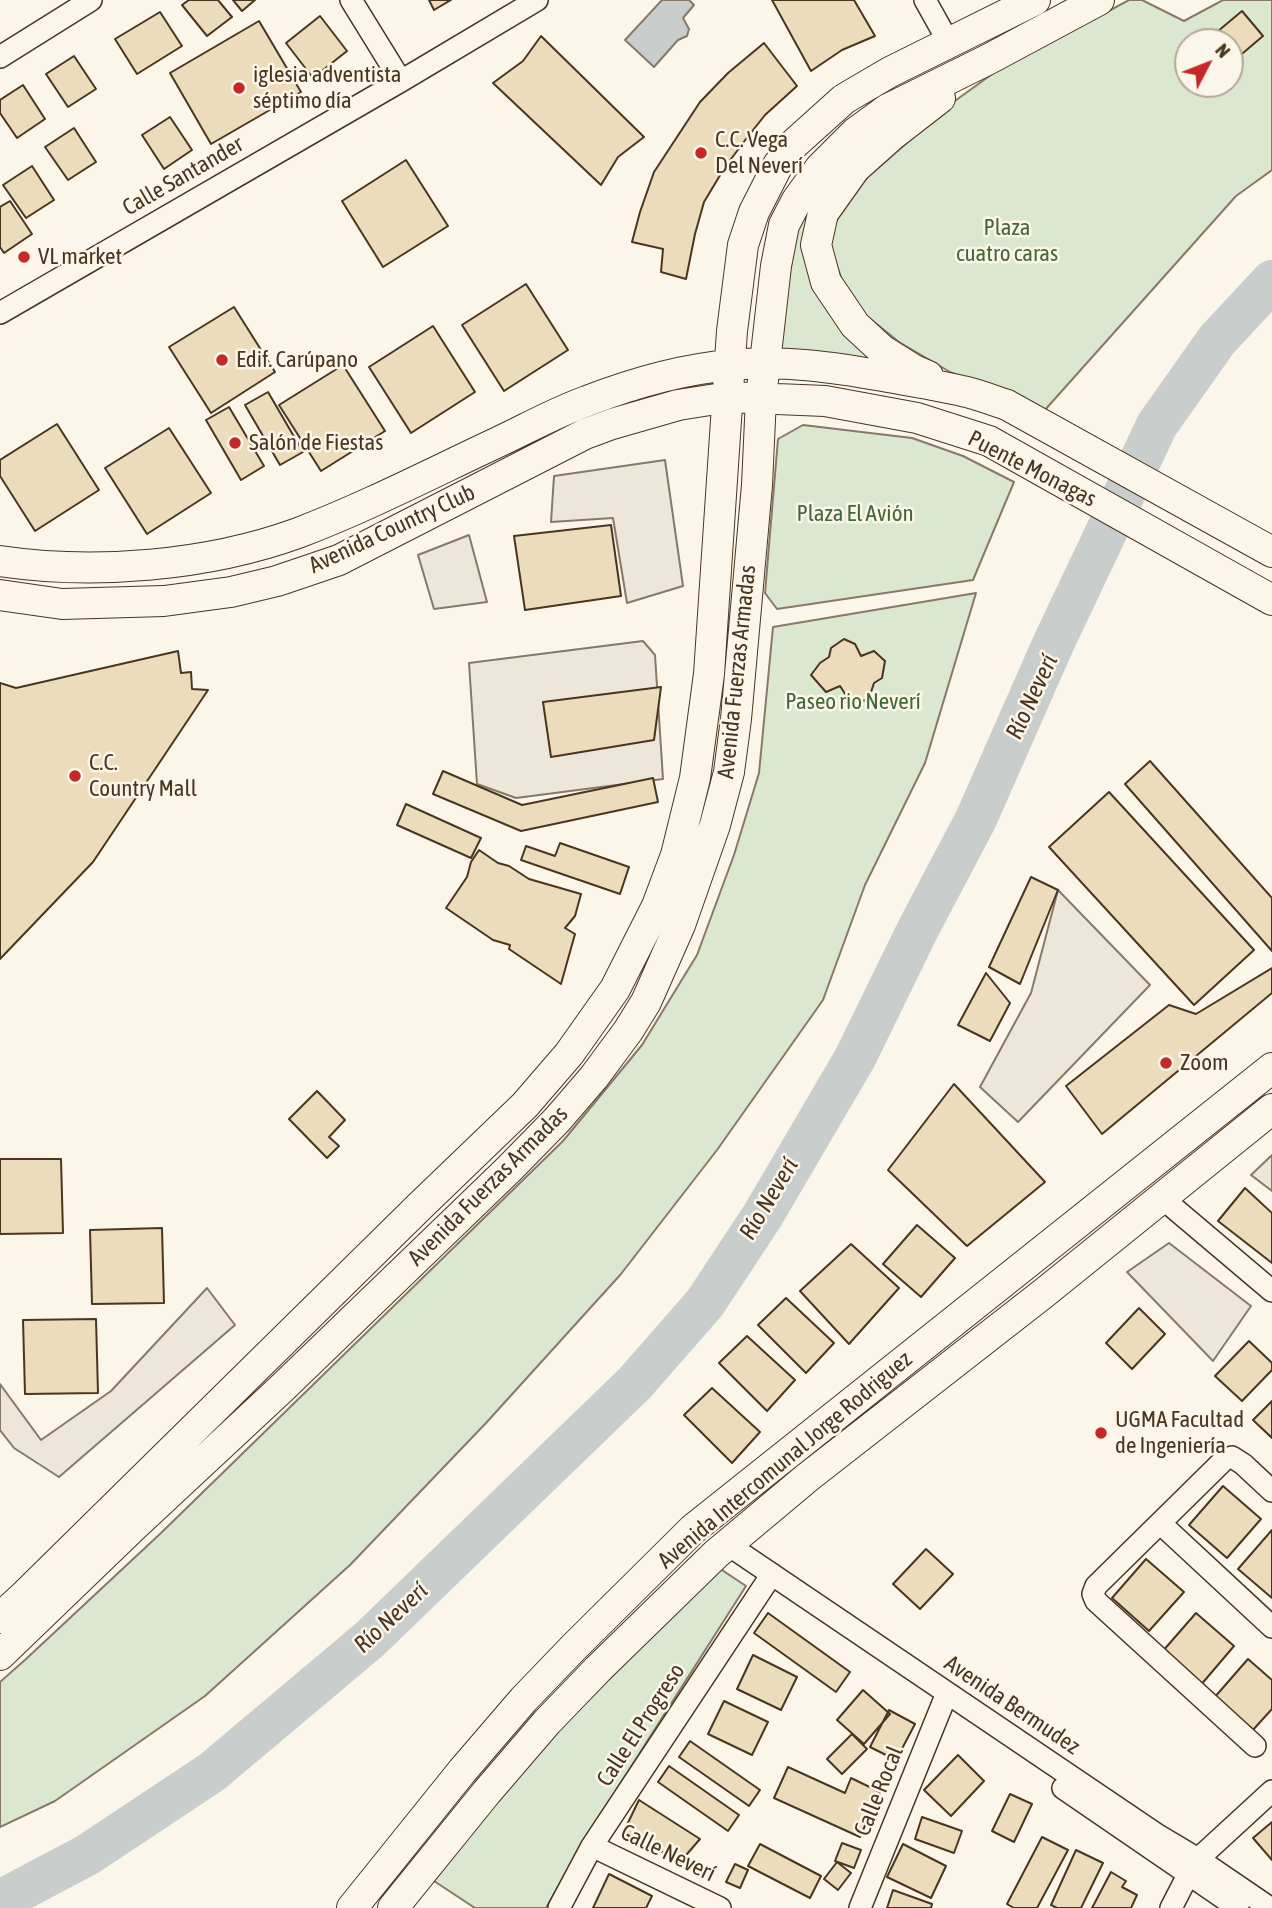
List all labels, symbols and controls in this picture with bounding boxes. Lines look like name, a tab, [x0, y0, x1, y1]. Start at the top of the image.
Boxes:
north arrow	[1174, 28, 1244, 98]
text: N	[1211, 39, 1235, 62]
place label: iglesia adventista séptimo día	[253, 61, 402, 115]
marker: iglesia adventista séptimo día	[231, 80, 247, 96]
place label: C.C. Vega Del Neverí	[715, 126, 803, 180]
street label: Calle Santander	[118, 130, 248, 222]
marker: C.C. Vega Del Neverí	[693, 145, 709, 161]
park label: Plaza cuatro caras	[956, 214, 1058, 268]
place label: VL market	[38, 243, 122, 271]
marker: VL market	[16, 249, 32, 265]
place label: Edif. Carúpano	[236, 346, 358, 374]
marker: Edif. Carúpano	[214, 352, 230, 368]
street label: Puente Monagas	[963, 425, 1101, 513]
place label: Salón de Fiestas	[249, 429, 383, 457]
marker: Salón de Fiestas	[227, 435, 243, 451]
street label: Avenida Country Club	[305, 478, 479, 580]
park label: Plaza El Avión	[796, 500, 914, 528]
street label: Avenida Fuerzas Armadas	[712, 564, 762, 780]
water label: Río Neverí	[1000, 650, 1064, 744]
park label: Paseo rio Neverí	[785, 688, 921, 716]
place label: C.C. Country Mall	[89, 749, 197, 803]
marker: C.C. Country Mall	[67, 768, 83, 784]
place label: Zoom	[1180, 1049, 1229, 1077]
marker: Zoom	[1158, 1055, 1174, 1071]
street label: Avenida Fuerzas Armadas	[402, 1100, 574, 1272]
water label: Río Neverí	[733, 1153, 805, 1245]
street label: Avenida Intercomunal Jorge Rodriguez	[652, 1346, 918, 1574]
place label: UGMA Facultad de Ingeniería	[1115, 1406, 1244, 1460]
marker: UGMA Facultad de Ingeniería	[1093, 1425, 1109, 1441]
water label: Río Neverí	[348, 1577, 434, 1659]
street label: Avenida Bermudez	[939, 1650, 1085, 1760]
street label: Calle El Progreso	[591, 1659, 691, 1791]
street label: Calle Rocal	[849, 1742, 909, 1840]
street label: Calle Neverí	[616, 1818, 720, 1888]

